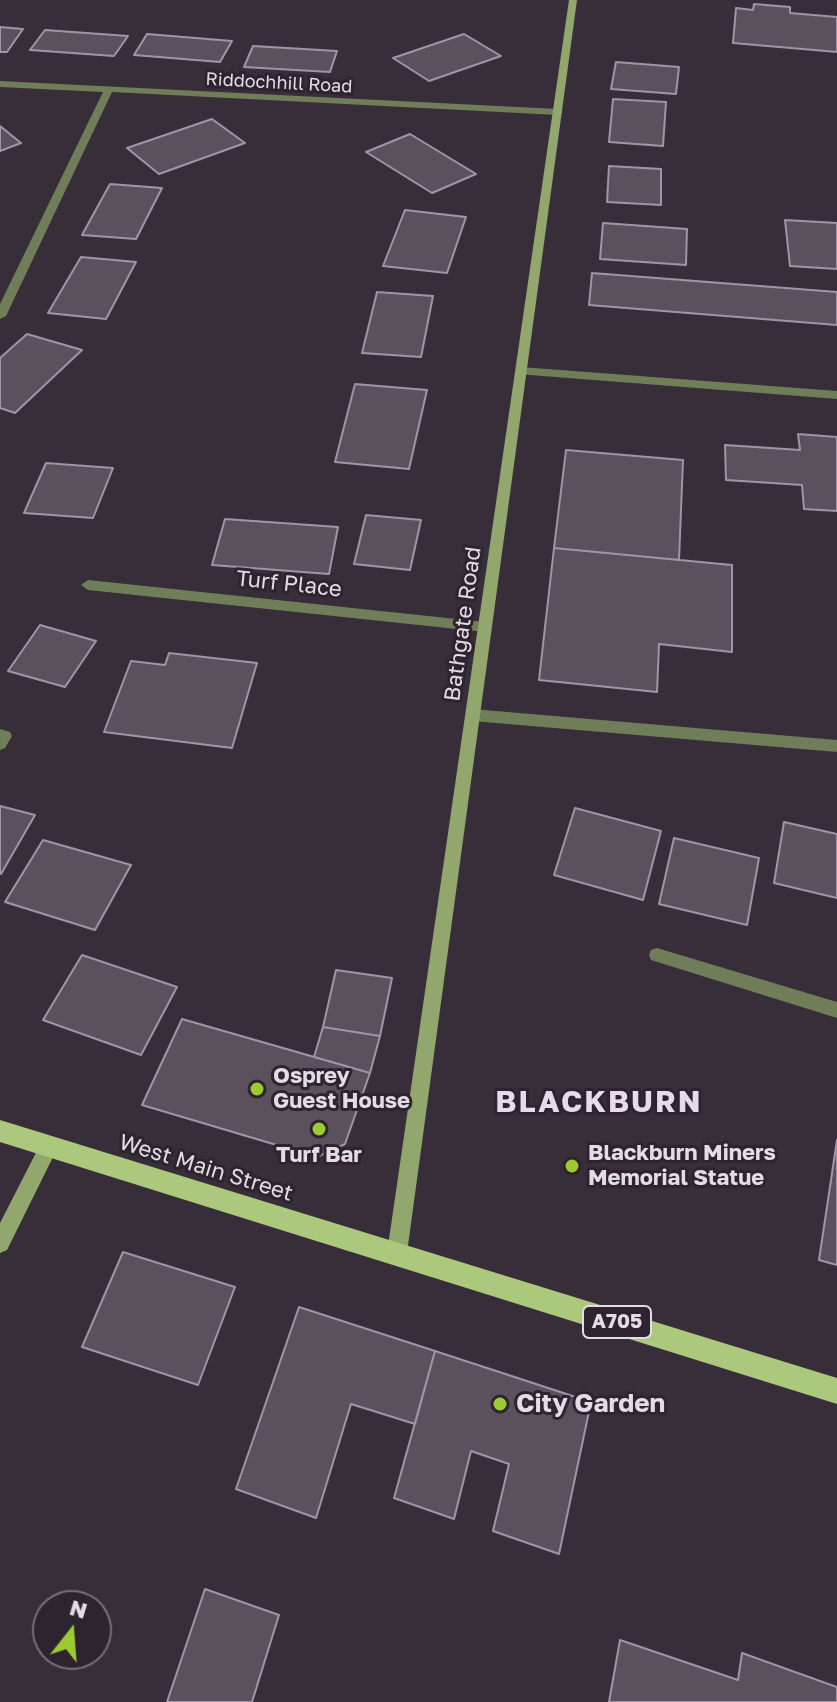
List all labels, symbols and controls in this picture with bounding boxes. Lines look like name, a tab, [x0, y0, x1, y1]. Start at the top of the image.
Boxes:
street label: Riddochhill Road	[205, 68, 353, 98]
street label: Bathgate Road	[439, 545, 487, 703]
street label: Turf Place	[235, 565, 343, 603]
place label: Osprey Guest House	[273, 1063, 410, 1114]
marker: Osprey Guest House	[248, 1080, 266, 1098]
district label: BLACKBURN	[495, 1084, 703, 1120]
marker: Turf Bar	[310, 1120, 328, 1138]
street label: West Main Street	[116, 1129, 296, 1207]
place label: Blackburn Miners Memorial Statue	[588, 1140, 776, 1192]
place label: Turf Bar	[276, 1142, 362, 1168]
marker: Blackburn Miners Memorial Statue	[563, 1157, 581, 1175]
road number: A705	[583, 1306, 651, 1338]
place label: City Garden	[516, 1388, 665, 1420]
marker: City Garden	[491, 1395, 509, 1413]
north arrow	[32, 1590, 112, 1670]
text: N	[67, 1593, 91, 1624]

